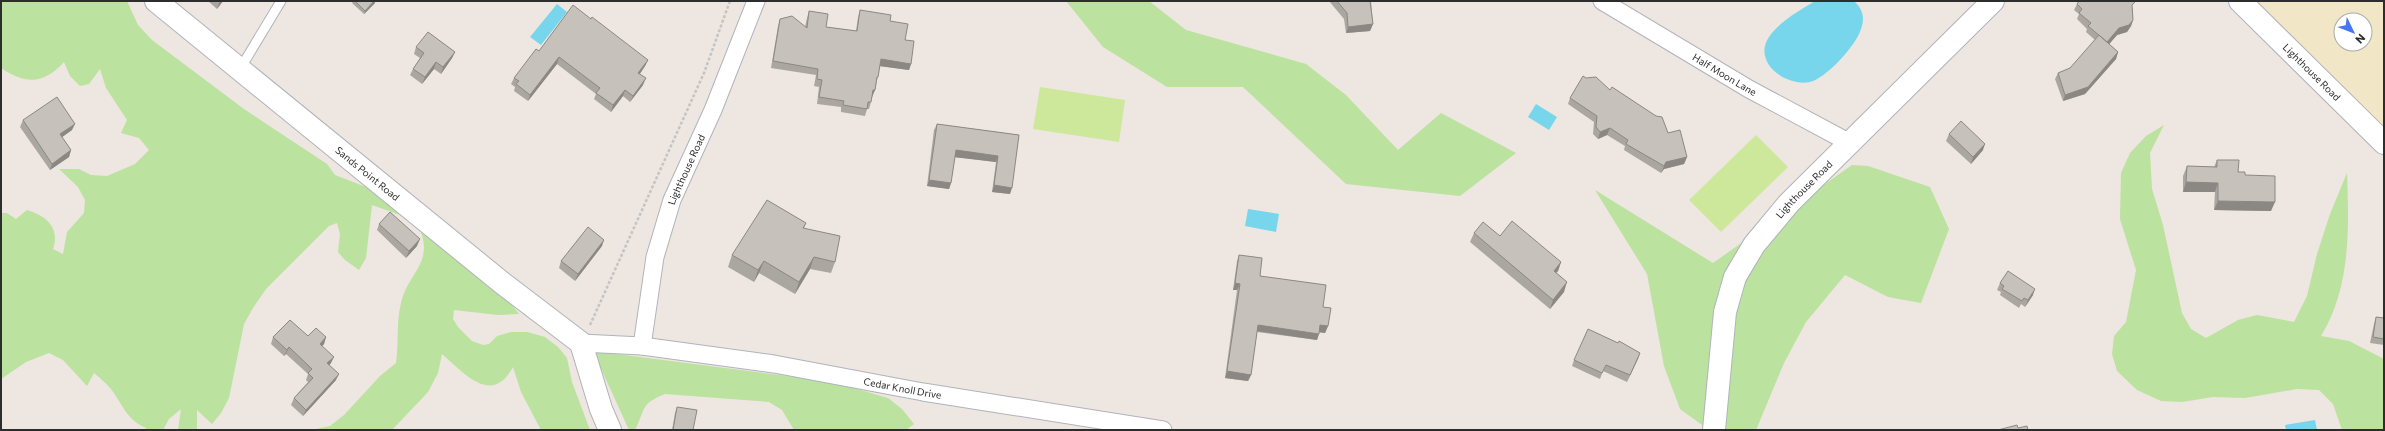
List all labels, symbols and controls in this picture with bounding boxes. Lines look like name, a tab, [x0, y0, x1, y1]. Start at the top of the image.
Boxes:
north arrow	[2333, 12, 2373, 52]
text: N	[2353, 32, 2368, 47]
street label: Lighthouse Road	[2281, 41, 2343, 103]
street label: Half Moon Lane	[1691, 51, 1759, 98]
street label: Lighthouse Road	[665, 132, 707, 206]
street label: Sands Point Road	[333, 144, 402, 203]
street label: Lighthouse Road	[1773, 158, 1835, 221]
street label: Cedar Knoll Drive	[863, 375, 942, 401]

